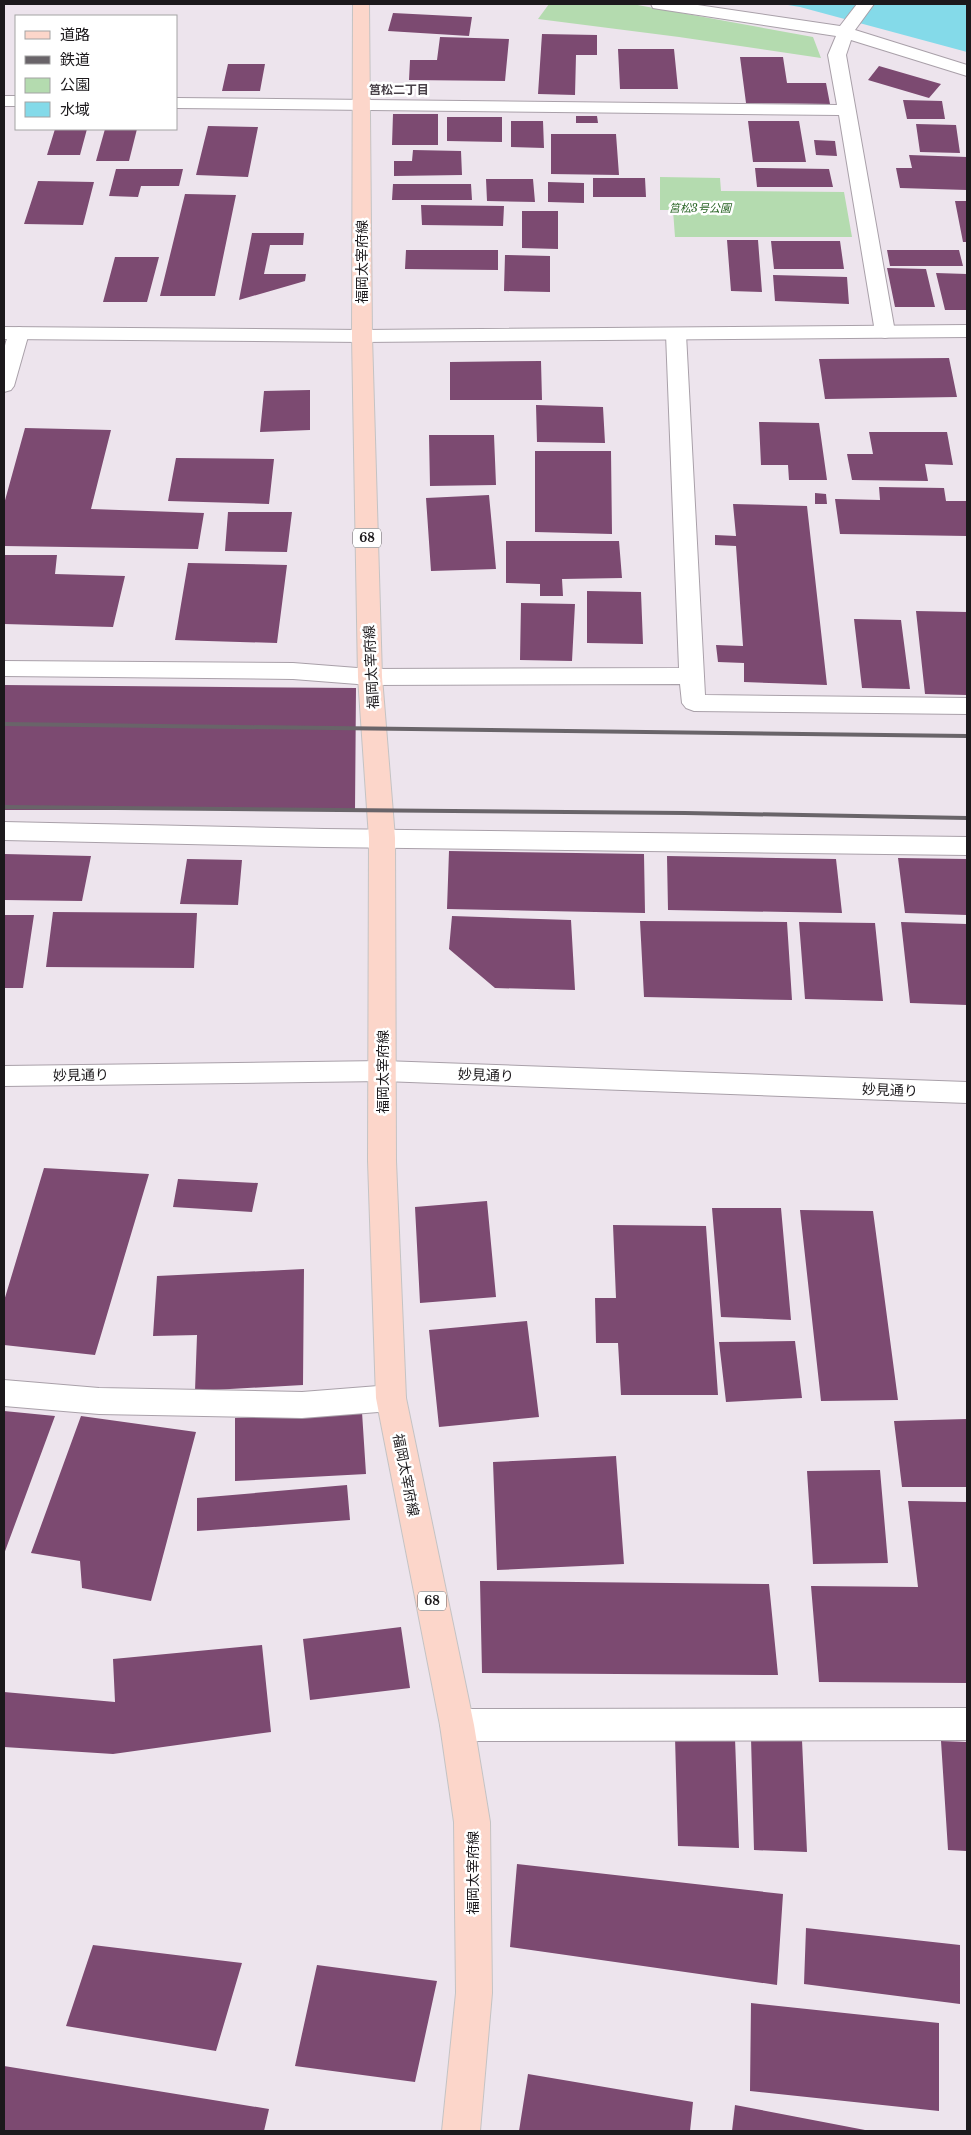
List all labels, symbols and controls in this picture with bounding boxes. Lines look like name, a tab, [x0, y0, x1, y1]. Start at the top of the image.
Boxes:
legend	[15, 15, 178, 130]
text: 道路	[60, 25, 90, 44]
text: 鉄道	[60, 50, 90, 69]
text: 公園	[60, 75, 90, 94]
district label: 筥松二丁目	[369, 82, 429, 97]
text: 水域	[60, 100, 90, 119]
park label: 筥松3号公園	[669, 201, 733, 215]
street label: 福岡太宰府線	[353, 220, 371, 304]
road number: 68	[353, 528, 381, 548]
street label: 福岡太宰府線	[360, 625, 382, 709]
street label: 福岡太宰府線	[374, 1030, 392, 1114]
street label: 妙見通り	[458, 1065, 514, 1085]
street label: 妙見通り	[53, 1066, 109, 1084]
street label: 妙見通り	[862, 1080, 918, 1100]
street label: 福岡太宰府線	[389, 1432, 423, 1518]
road number: 68	[418, 1592, 446, 1610]
street label: 福岡太宰府線	[464, 1831, 482, 1915]

